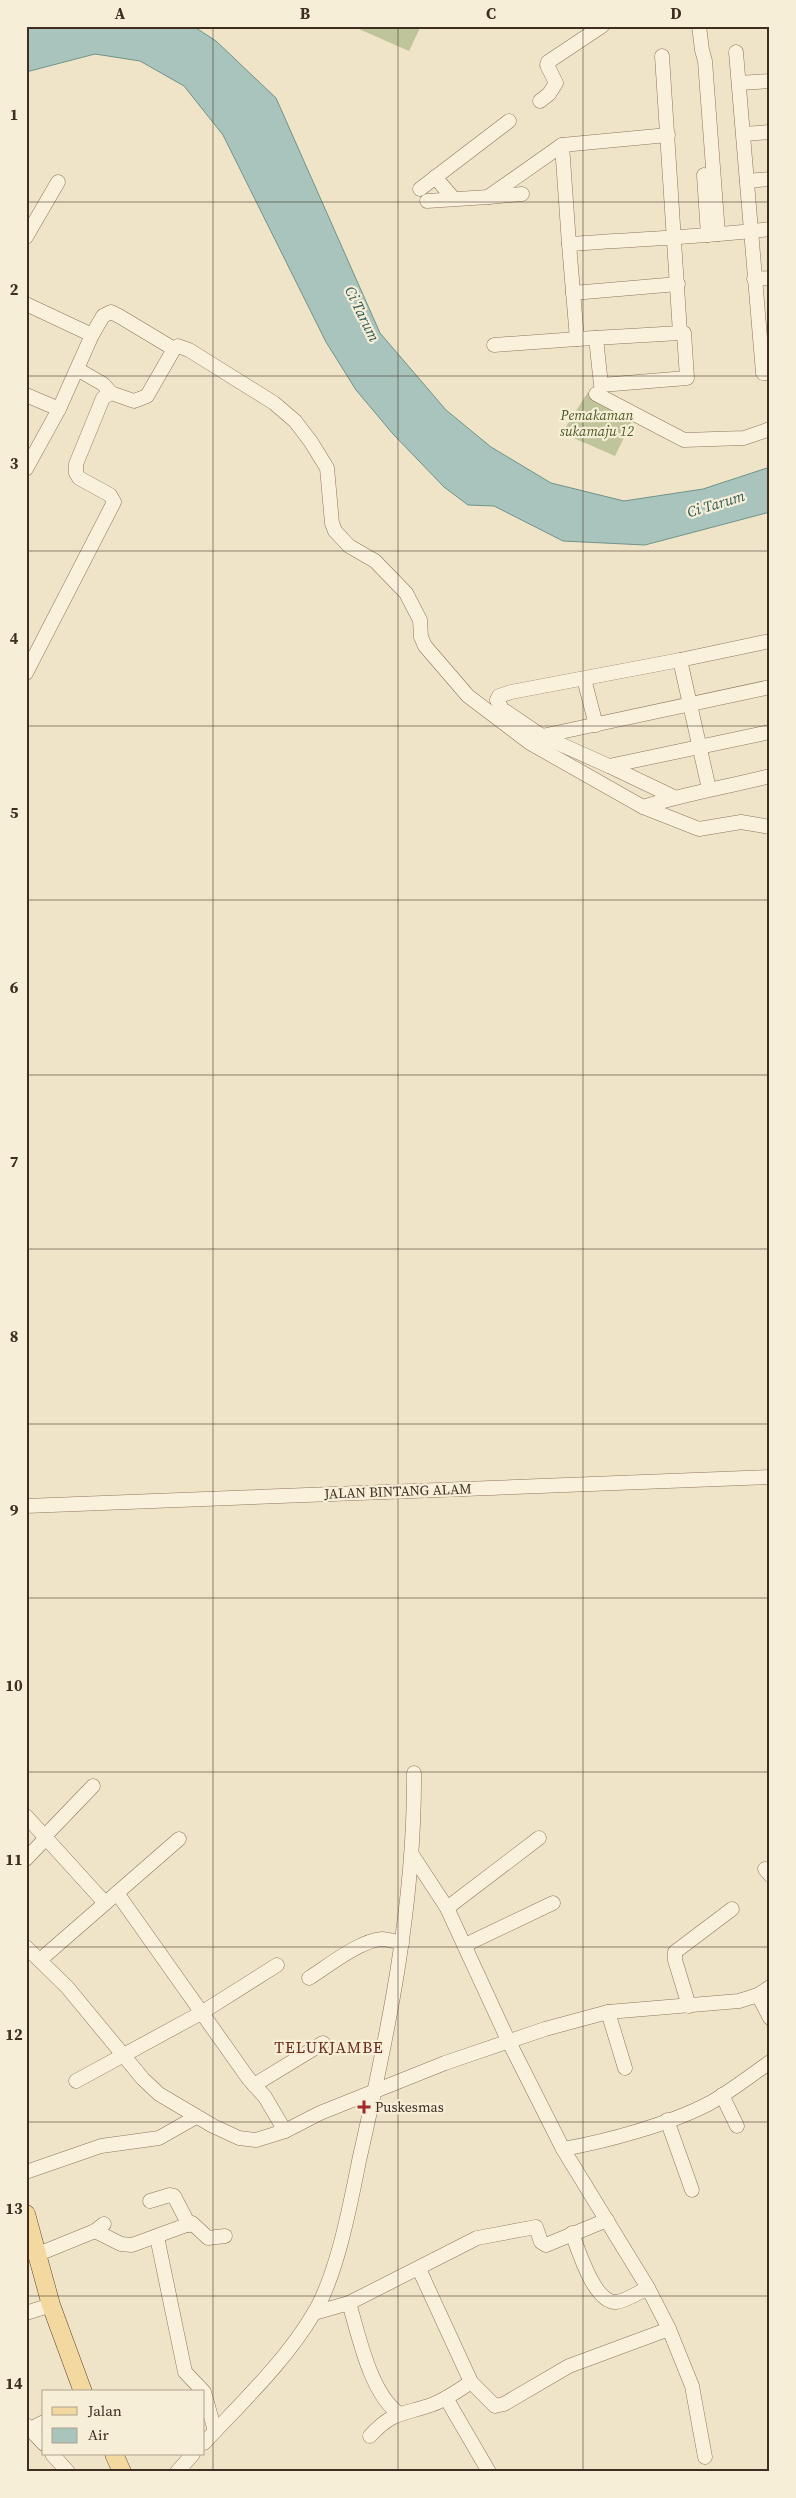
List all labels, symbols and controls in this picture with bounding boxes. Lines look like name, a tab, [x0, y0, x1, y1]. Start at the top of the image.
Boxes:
text: A	[115, 2, 126, 24]
text: B	[300, 2, 311, 24]
text: C	[486, 2, 496, 24]
text: D	[670, 2, 682, 24]
text: 1	[10, 103, 18, 125]
text: 2	[10, 278, 19, 300]
water label: Ci Tarum	[340, 282, 385, 346]
park label: Pemakaman sukamaju 12	[560, 405, 634, 441]
text: 3	[10, 452, 19, 474]
water label: Ci Tarum	[684, 485, 748, 522]
text: 4	[10, 627, 19, 649]
text: 5	[10, 801, 19, 823]
text: 6	[10, 976, 19, 998]
text: 7	[10, 1150, 19, 1172]
text: 8	[10, 1325, 18, 1347]
street label: JALAN BINTANG ALAM	[323, 1478, 472, 1504]
text: 9	[10, 1499, 19, 1521]
text: 10	[5, 1674, 23, 1696]
text: 11	[5, 1848, 23, 1870]
text: 12	[5, 2023, 23, 2045]
district label: TELUKJAMBE	[274, 2036, 384, 2058]
place label: Puskesmas	[375, 2097, 444, 2117]
marker: Puskesmas	[357, 2100, 371, 2114]
text: 13	[5, 2197, 23, 2219]
text: 14	[5, 2372, 23, 2394]
legend	[42, 2390, 205, 2456]
text: Jalan	[87, 2400, 122, 2421]
text: Air	[88, 2424, 109, 2445]

